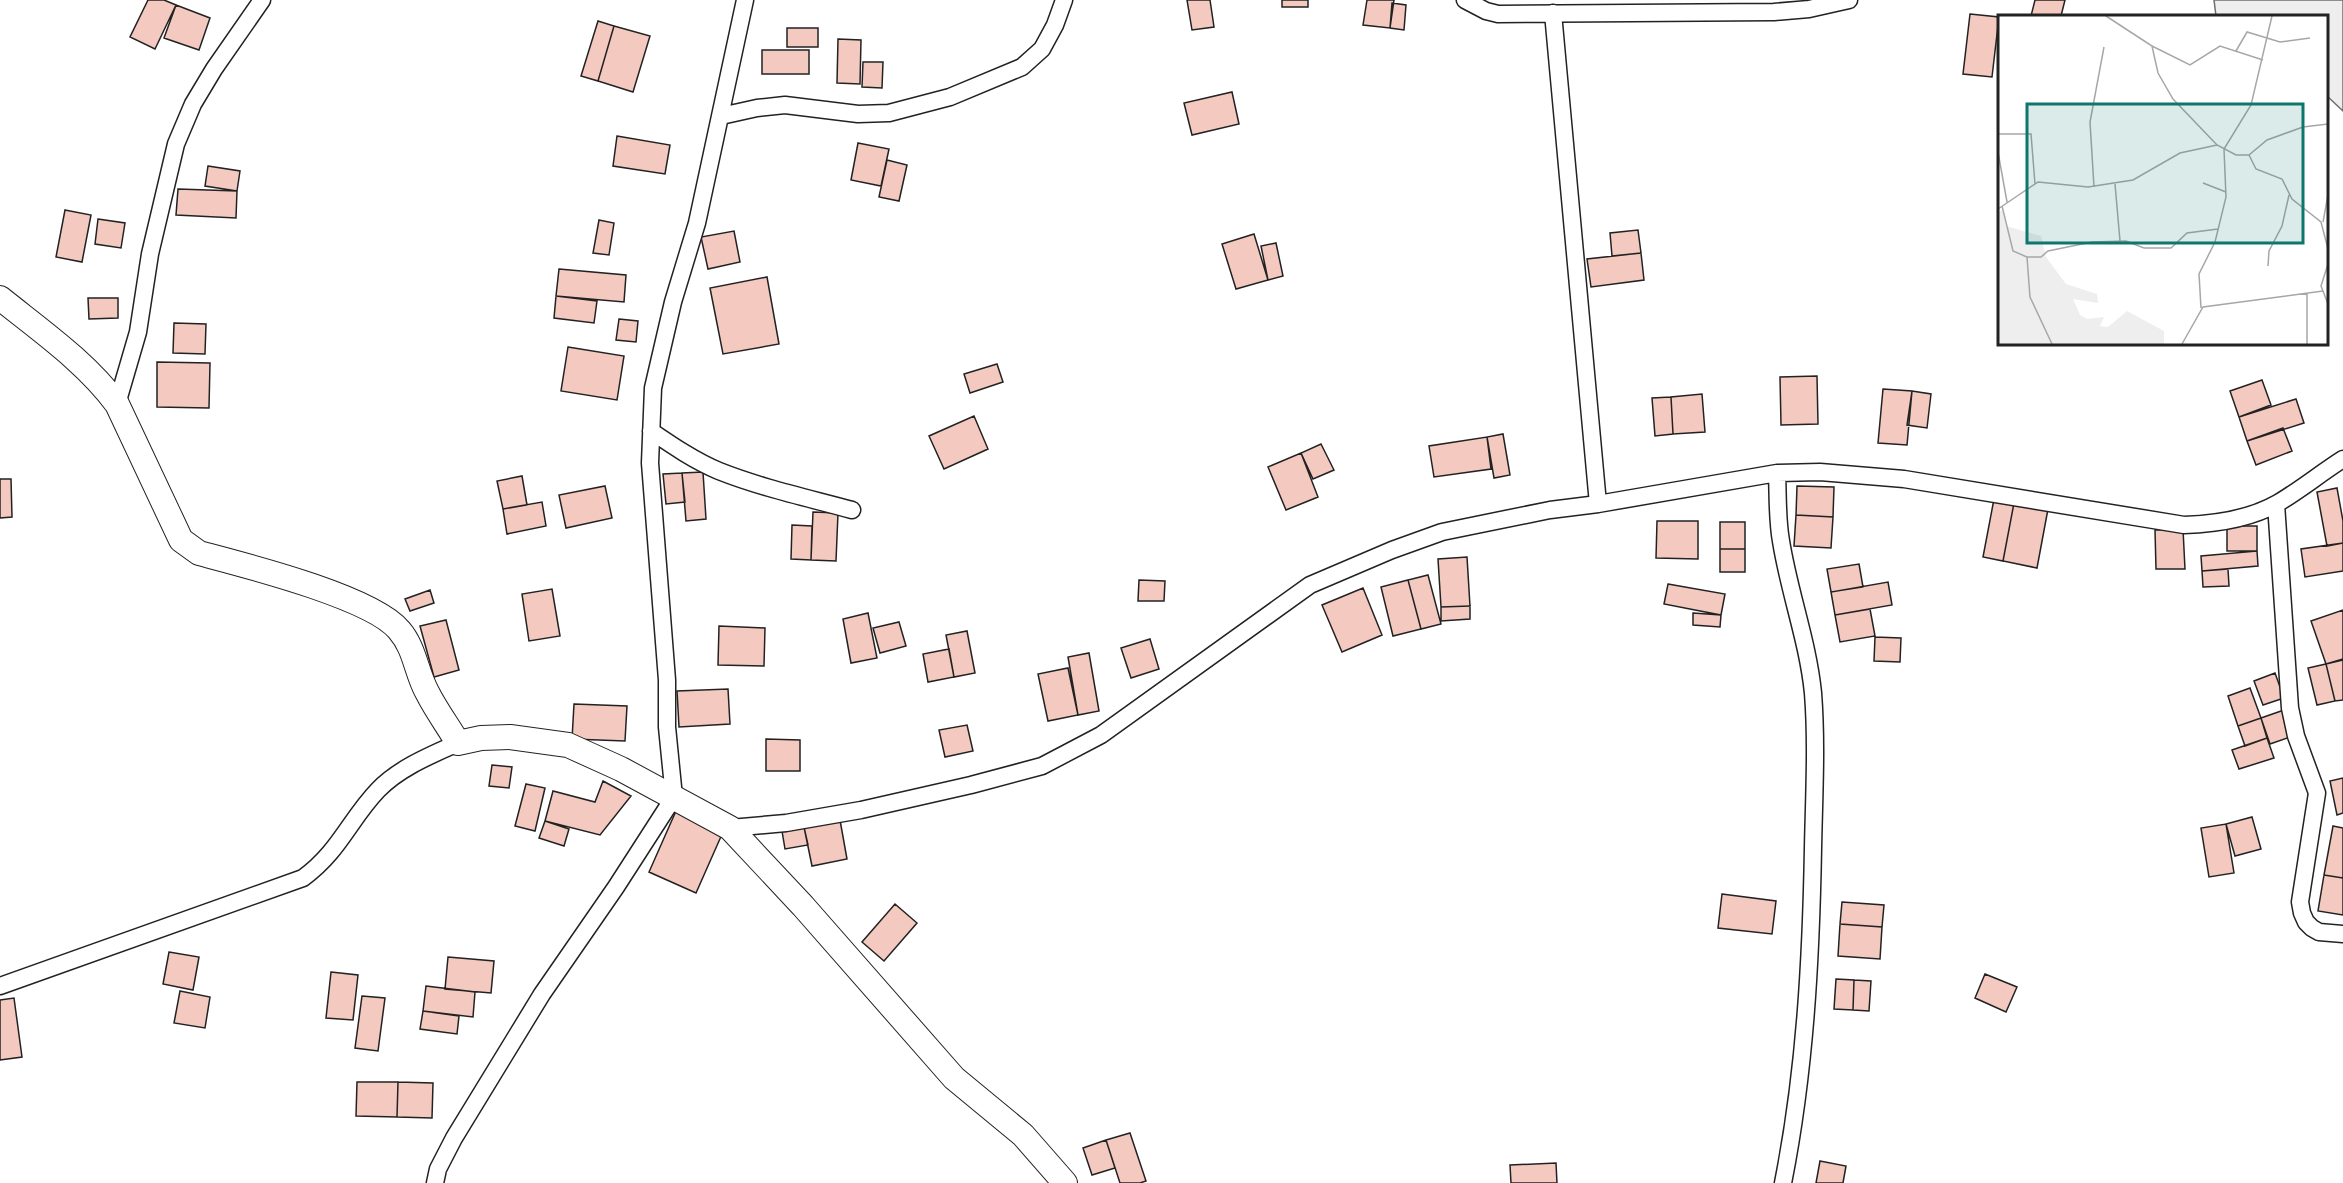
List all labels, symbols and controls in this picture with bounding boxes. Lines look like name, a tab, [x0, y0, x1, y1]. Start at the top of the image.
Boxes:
inset map	[1998, 15, 2328, 345]

